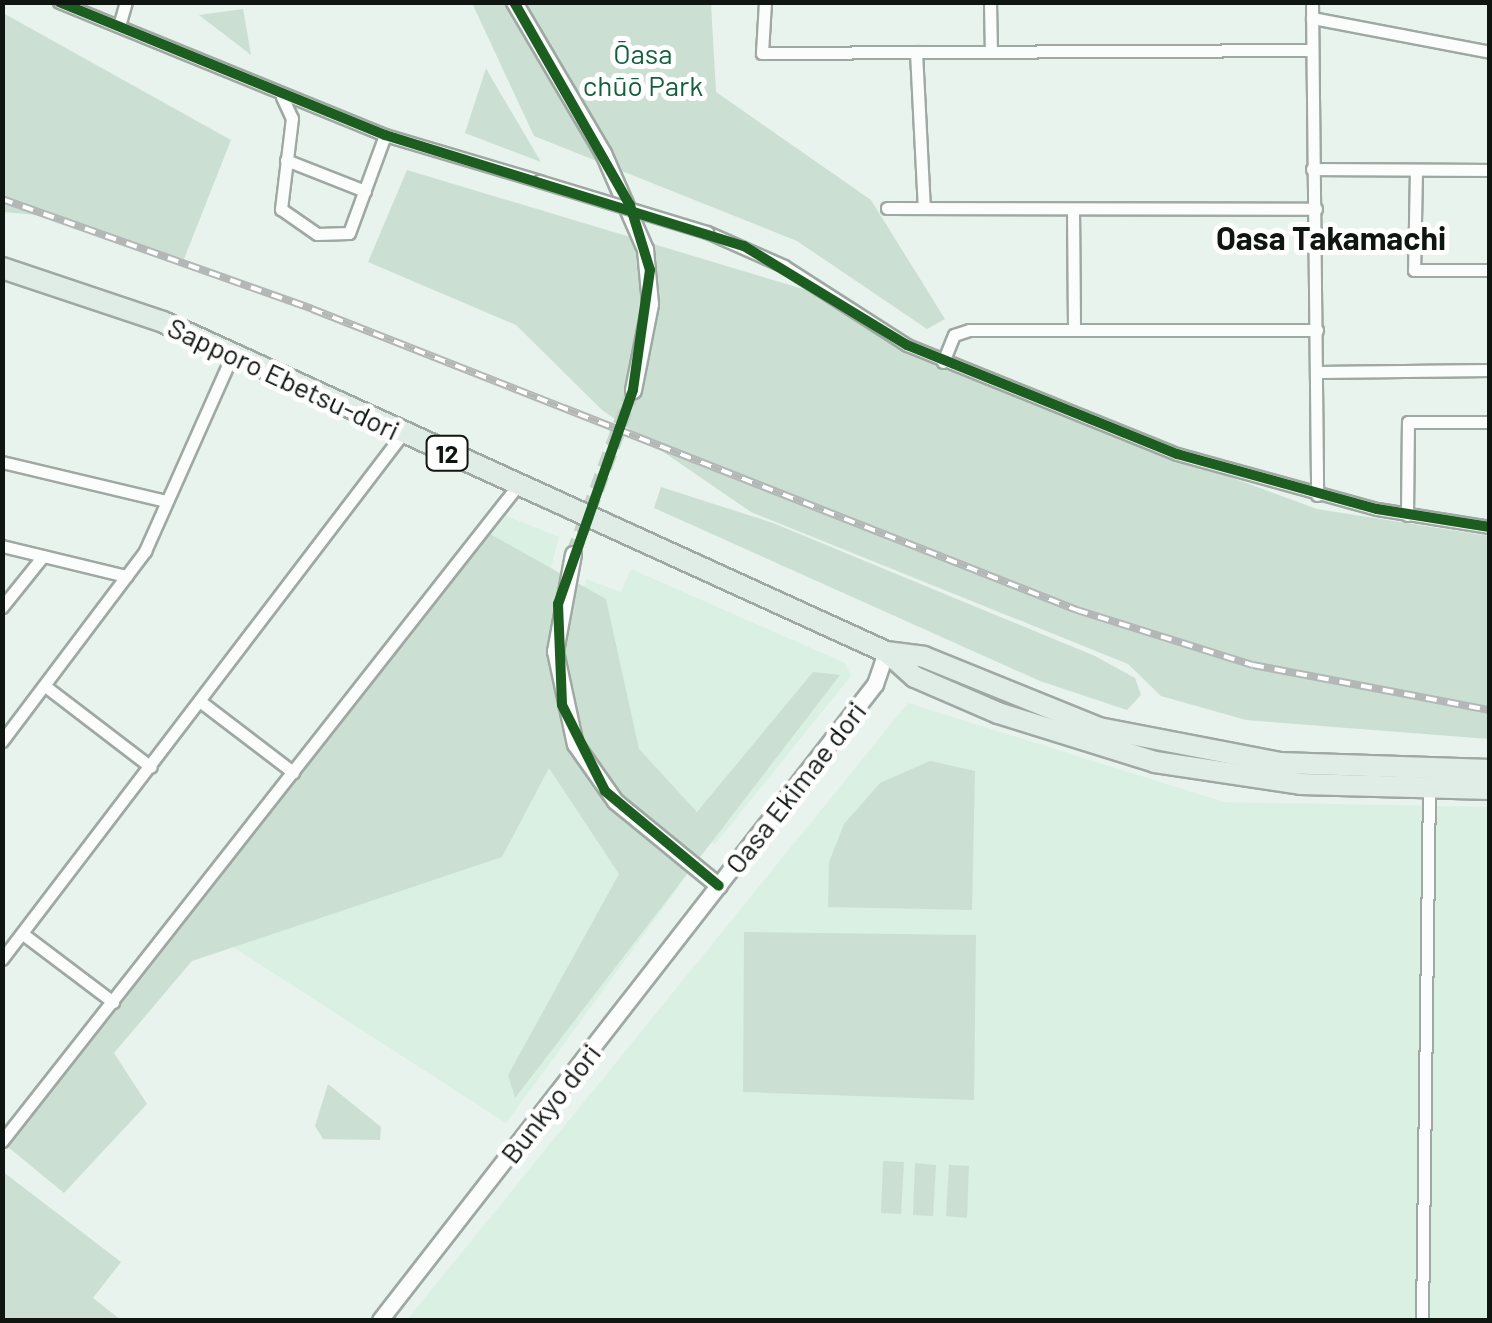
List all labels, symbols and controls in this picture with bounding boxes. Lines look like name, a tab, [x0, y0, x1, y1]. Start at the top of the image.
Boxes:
park label: Ōasa chūō Park	[583, 36, 703, 102]
district label: Oasa Takamachi	[1216, 218, 1446, 256]
street label: Sapporo Ebetsu-dori	[163, 310, 405, 446]
road number: 12	[424, 433, 470, 473]
street label: Oasa Ekimae dori	[717, 694, 873, 880]
street label: Bunkyo dori	[493, 1037, 607, 1169]

